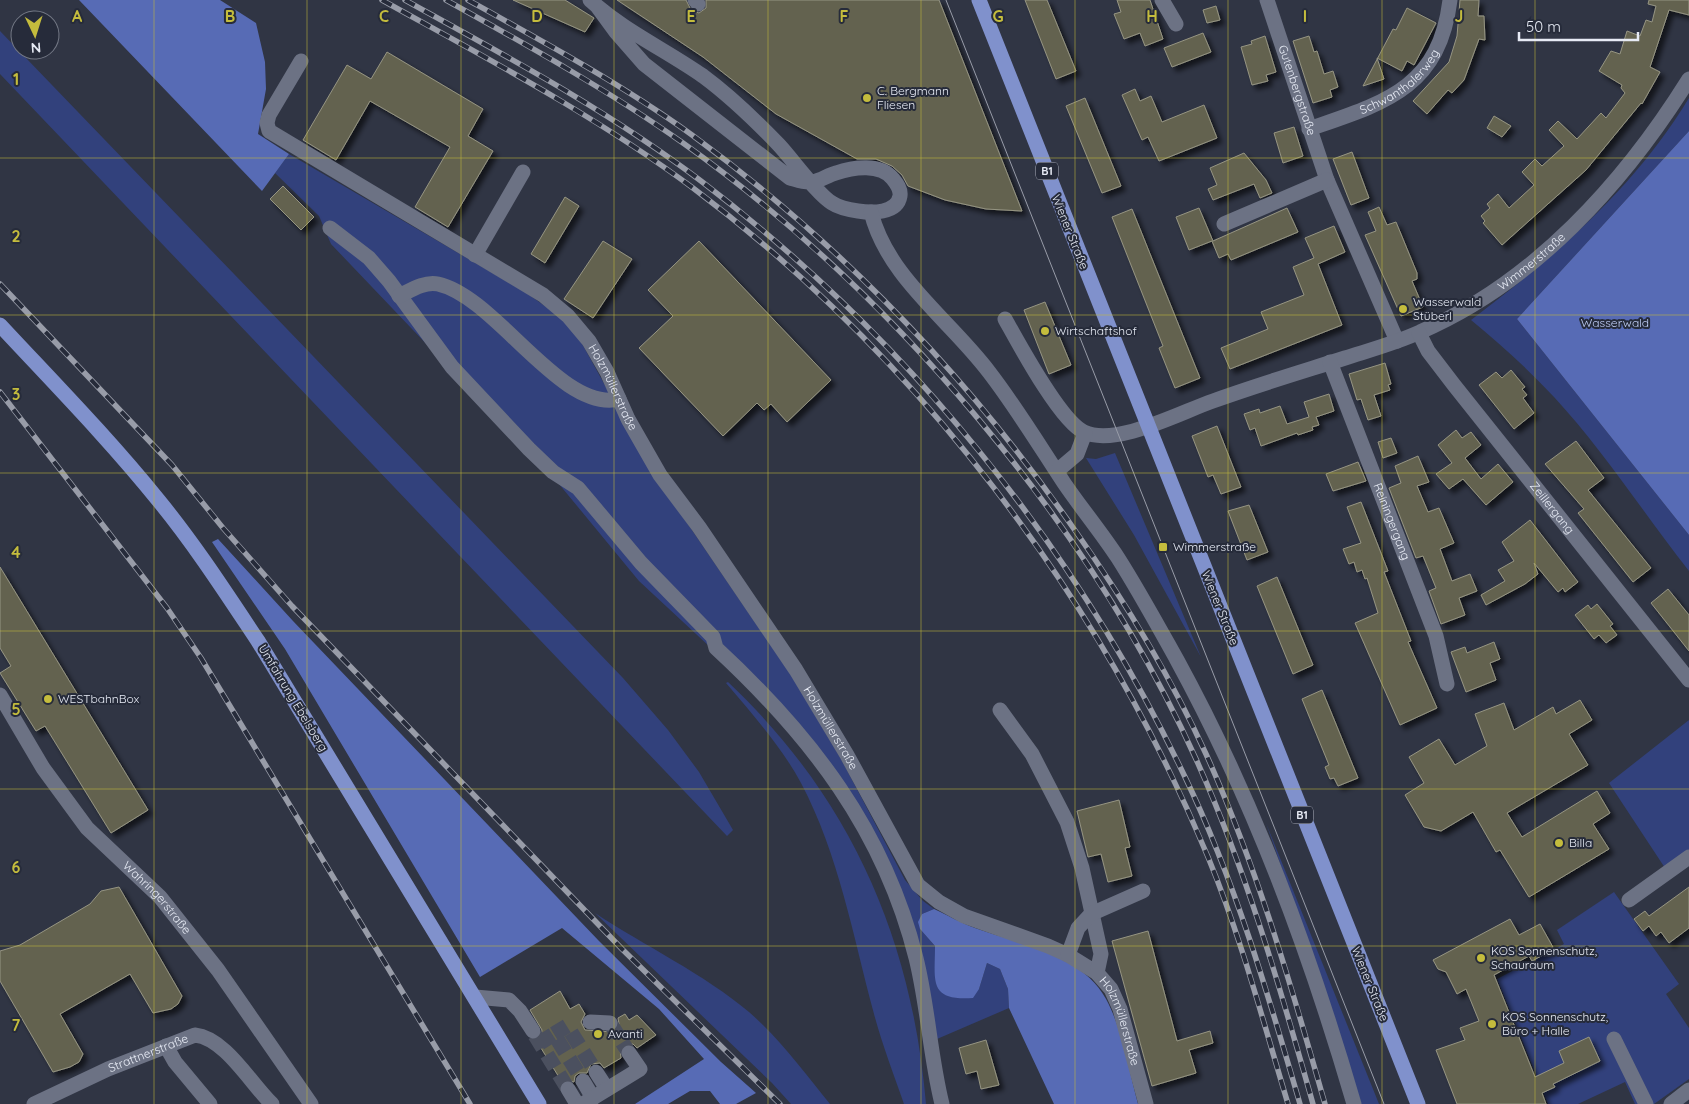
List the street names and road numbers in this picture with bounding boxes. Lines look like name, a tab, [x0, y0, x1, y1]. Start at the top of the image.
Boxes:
street label: Gutenbergstraße	[1275, 43, 1320, 137]
street label: Schwanthalerweg	[1357, 46, 1442, 117]
road number: B1	[1036, 162, 1058, 180]
street label: Wiener Straße	[1049, 192, 1092, 272]
street label: Wimmerstraße	[1494, 229, 1568, 293]
street label: Holzmüllerstraße	[585, 341, 641, 433]
street label: Zeillergang	[1527, 478, 1578, 537]
street label: Reiningergang	[1370, 481, 1414, 562]
street label: Wiener Straße	[1199, 568, 1242, 648]
street label: Umfahrung Ebelsberg	[256, 641, 331, 754]
street label: Holzmüllerstraße	[800, 683, 862, 772]
road number: B1	[1291, 806, 1313, 824]
street label: Wahringerstraße	[120, 858, 195, 937]
street label: Wiener Straße	[1349, 944, 1392, 1024]
street label: Holzmüllerstraße	[1096, 973, 1143, 1067]
street label: Strattnerstraße	[106, 1030, 190, 1075]

